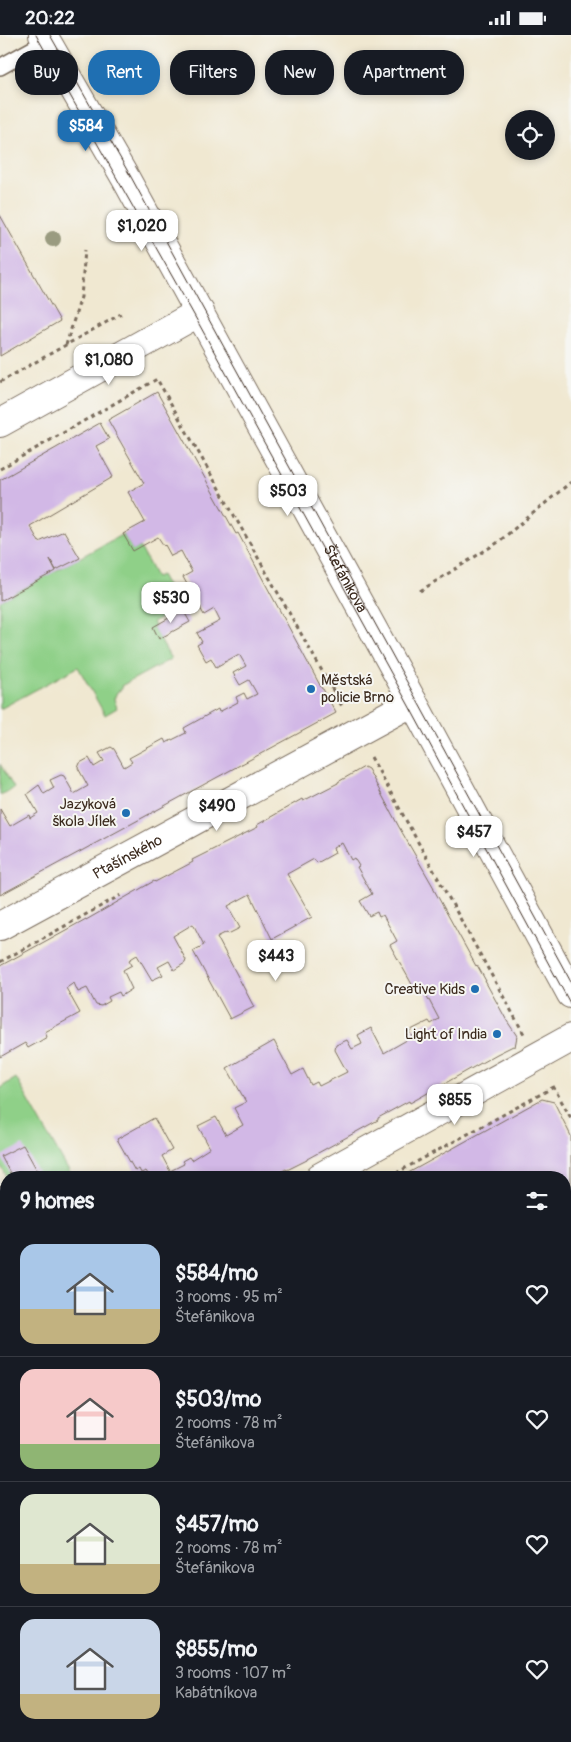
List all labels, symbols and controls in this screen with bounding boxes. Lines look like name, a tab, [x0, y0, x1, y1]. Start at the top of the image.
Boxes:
text: 20:22	[25, 6, 75, 30]
chip: Buy	[15, 50, 78, 95]
chip: Rent	[88, 50, 160, 95]
chip: Filters	[170, 50, 255, 95]
chip: New	[265, 50, 334, 95]
chip: Apartment	[344, 50, 464, 95]
pin: $584	[56, 109, 116, 152]
map controls	[505, 110, 555, 160]
button: locate	[505, 110, 555, 160]
text: $584	[69, 116, 103, 136]
pin: $1,020	[101, 209, 183, 252]
text: $1,020	[117, 216, 167, 236]
pin: $1,080	[68, 343, 150, 386]
text: $1,080	[85, 350, 133, 370]
pin: $503	[258, 475, 318, 517]
text: $503	[269, 481, 307, 501]
street label: Štefánikova	[319, 541, 372, 616]
pin: $530	[141, 581, 201, 624]
text: $530	[152, 588, 190, 608]
place label: Městská policie Brno	[321, 671, 394, 707]
marker: Městská policie Brno	[305, 683, 317, 695]
pin: $490	[187, 789, 247, 832]
place label: Jazyková škola Jílek	[53, 795, 117, 831]
text: $490	[198, 796, 236, 816]
marker: Jazyková škola Jílek	[120, 807, 132, 819]
pin: $457	[444, 815, 504, 858]
text: $457	[456, 822, 492, 842]
street label: Ptašínského	[89, 830, 166, 883]
pin: $443	[246, 939, 306, 982]
text: $443	[258, 946, 294, 966]
place label: Creative Kids	[384, 980, 465, 999]
marker: Creative Kids	[469, 983, 481, 995]
place label: Light of India	[405, 1025, 487, 1044]
marker: Light of India	[491, 1028, 503, 1040]
pin: $855	[425, 1083, 485, 1126]
text: $855	[438, 1090, 472, 1110]
icon: filters	[523, 1187, 551, 1215]
text: 9 homes	[20, 1188, 94, 1215]
text: $584/mo	[175, 1260, 258, 1287]
icon: home	[60, 1264, 120, 1324]
icon: heart	[523, 1280, 551, 1308]
text: 3 rooms · 95 m²	[175, 1287, 283, 1307]
text: Štefánikova	[175, 1307, 255, 1327]
text: $503/mo	[175, 1386, 261, 1413]
icon: home	[60, 1389, 120, 1449]
icon: heart	[523, 1405, 551, 1433]
text: 2 rooms · 78 m²	[175, 1413, 282, 1433]
text: Štefánikova	[175, 1433, 255, 1453]
text: $457/mo	[175, 1511, 259, 1538]
icon: home	[60, 1514, 120, 1574]
icon: heart	[523, 1530, 551, 1558]
text: 2 rooms · 78 m²	[175, 1538, 282, 1558]
text: Štefánikova	[175, 1558, 255, 1578]
text: $855/mo	[175, 1636, 257, 1663]
icon: home	[60, 1639, 120, 1699]
icon: heart	[523, 1655, 551, 1683]
text: 3 rooms · 107 m²	[175, 1663, 292, 1683]
text: Kabátníkova	[175, 1683, 257, 1703]

